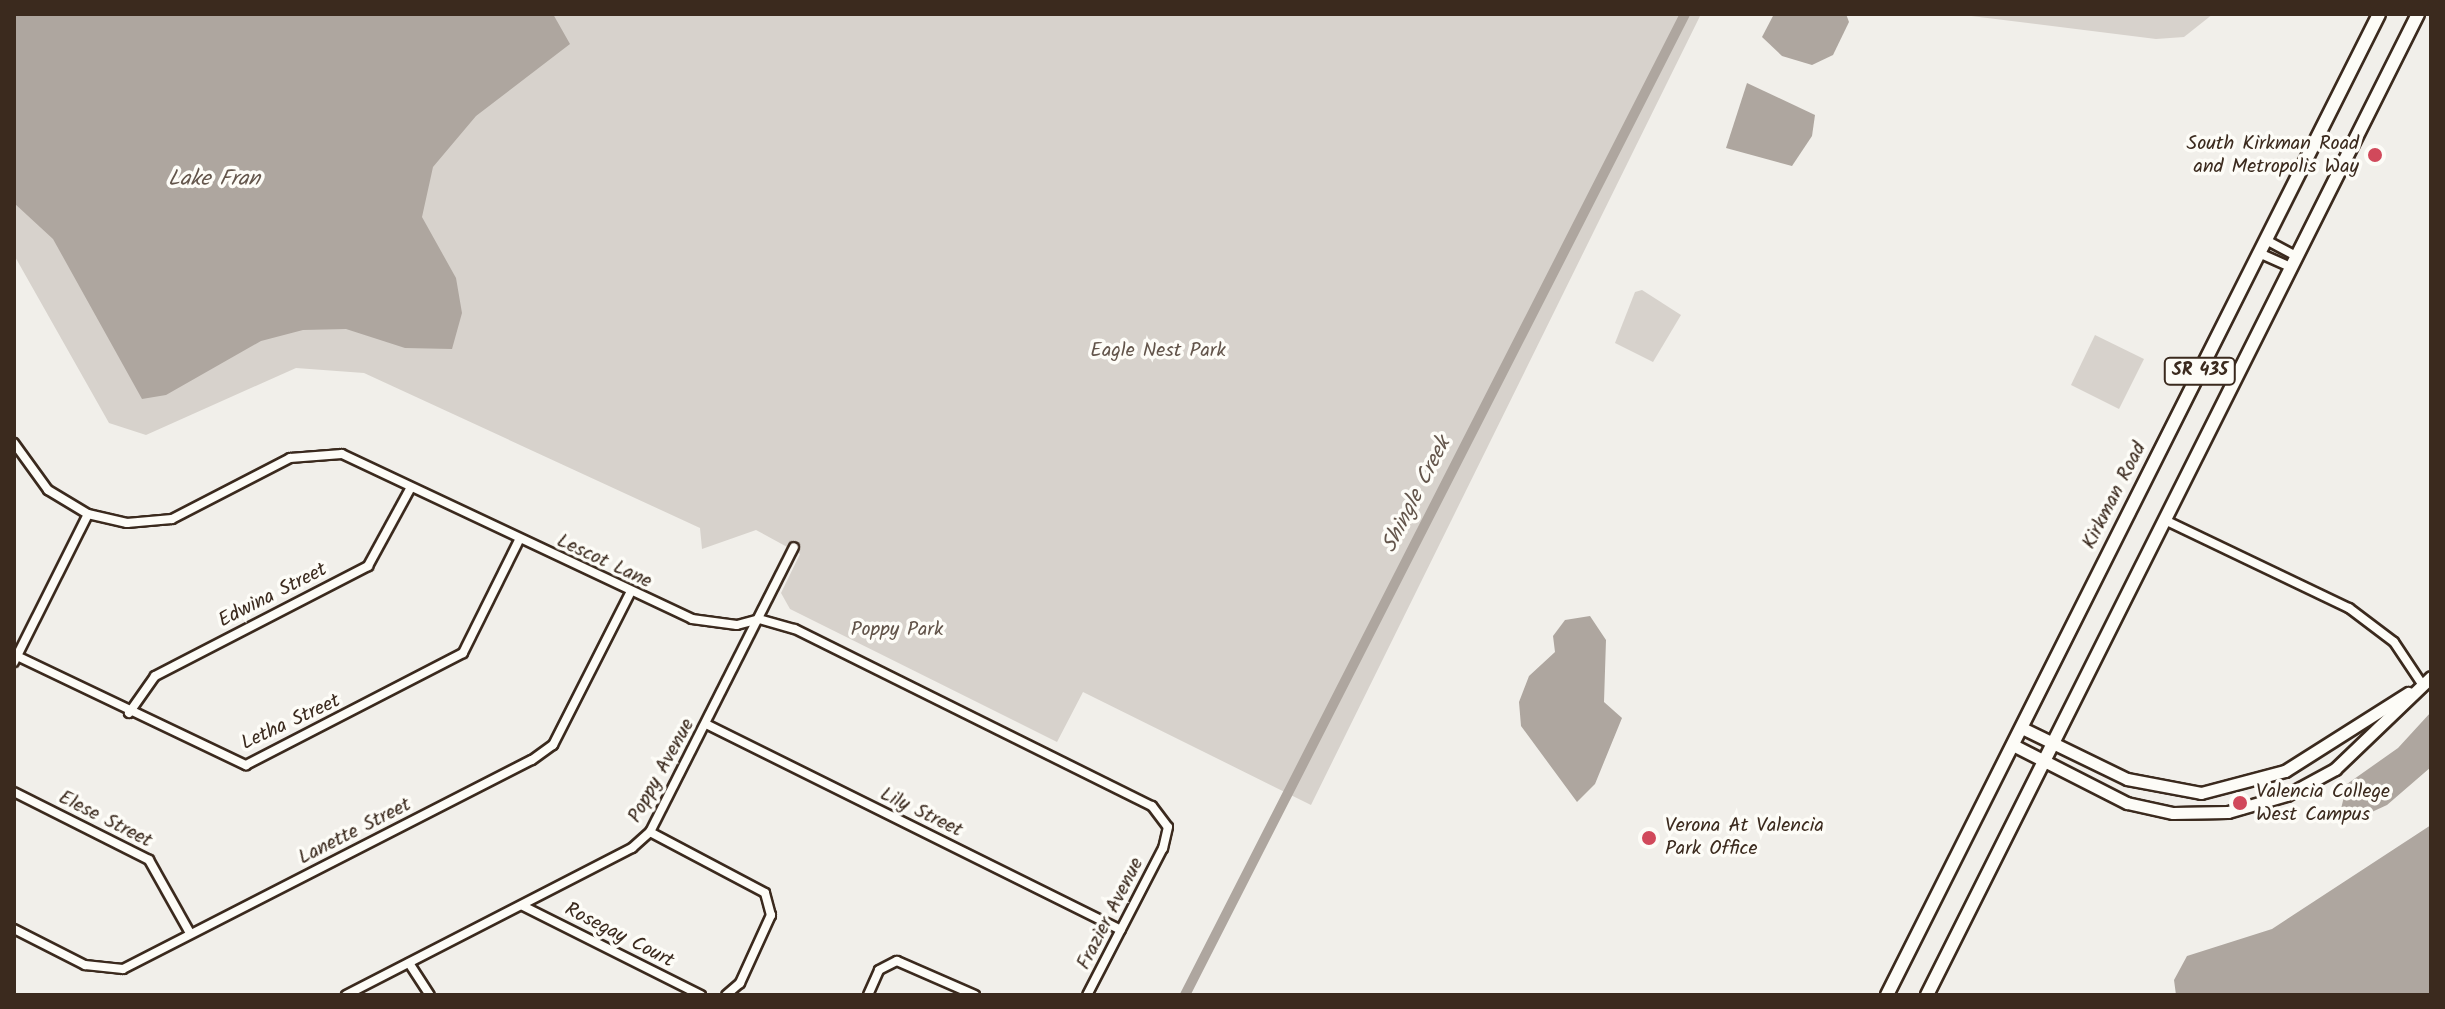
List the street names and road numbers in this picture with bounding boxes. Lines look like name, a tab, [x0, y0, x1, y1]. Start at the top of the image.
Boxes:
road number: SR 435	[2162, 357, 2238, 385]
street label: Kirkman Road	[2078, 439, 2152, 553]
street label: Lescot Lane	[553, 530, 655, 594]
street label: Edwina Street	[215, 558, 331, 634]
street label: Letha Street	[238, 690, 344, 756]
street label: Poppy Avenue	[624, 715, 700, 827]
street label: Lily Street	[876, 783, 966, 843]
street label: Elese Street	[54, 786, 156, 854]
street label: Lanette Street	[295, 793, 415, 871]
street label: Frazier Avenue	[1072, 854, 1150, 974]
street label: Rosegay Court	[560, 898, 678, 974]

